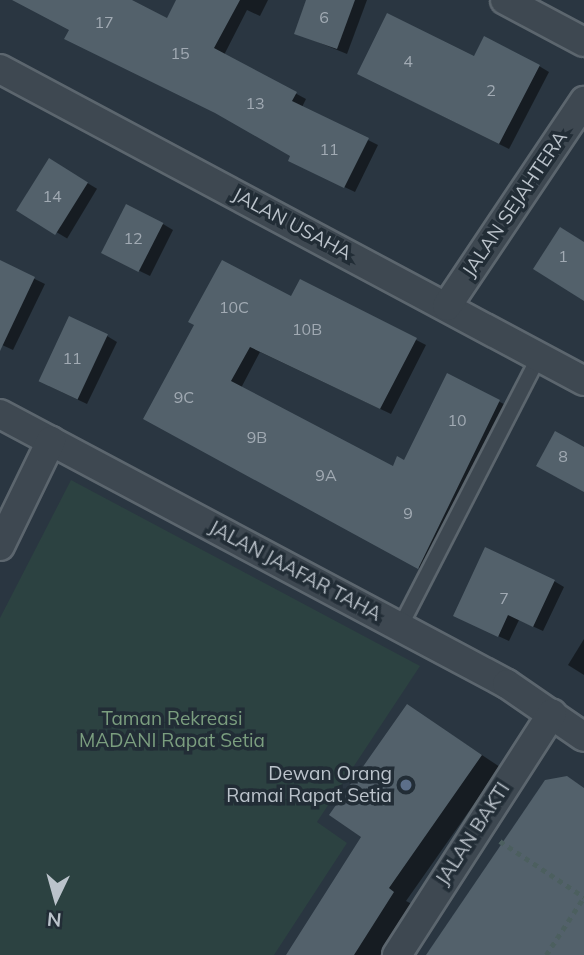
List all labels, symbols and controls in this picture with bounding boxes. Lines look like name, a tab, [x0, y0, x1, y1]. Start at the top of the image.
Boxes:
house number: 6	[319, 7, 329, 27]
house number: 17	[94, 12, 114, 32]
house number: 15	[170, 43, 190, 63]
house number: 4	[403, 51, 413, 71]
house number: 2	[486, 80, 496, 100]
house number: 13	[245, 93, 265, 113]
street label: JALAN SEJAHTERA	[458, 127, 572, 281]
house number: 11	[319, 139, 339, 159]
street label: JALAN USAHA	[229, 183, 355, 265]
house number: 14	[42, 186, 62, 206]
house number: 12	[123, 228, 143, 248]
house number: 1	[558, 246, 568, 266]
house number: 10C	[219, 297, 249, 317]
house number: 10B	[292, 319, 322, 339]
house number: 11	[62, 348, 82, 368]
house number: 9C	[174, 387, 194, 407]
house number: 10	[447, 410, 467, 430]
house number: 9B	[247, 427, 267, 447]
house number: 8	[558, 446, 568, 466]
house number: 9A	[315, 465, 337, 485]
house number: 9	[403, 503, 413, 523]
street label: JALAN JAAFAR TAHA	[205, 516, 385, 626]
house number: 7	[499, 588, 509, 608]
park label: Taman Rekreasi MADANI Rapat Setia	[79, 708, 265, 752]
place label: Dewan Orang Ramai Rapat Setia	[226, 763, 392, 807]
marker: Dewan Orang Ramai Rapat Setia	[398, 777, 414, 793]
street label: JALAN BAKTI	[431, 778, 515, 890]
north arrow	[21, 864, 91, 934]
text: N	[46, 907, 62, 933]

